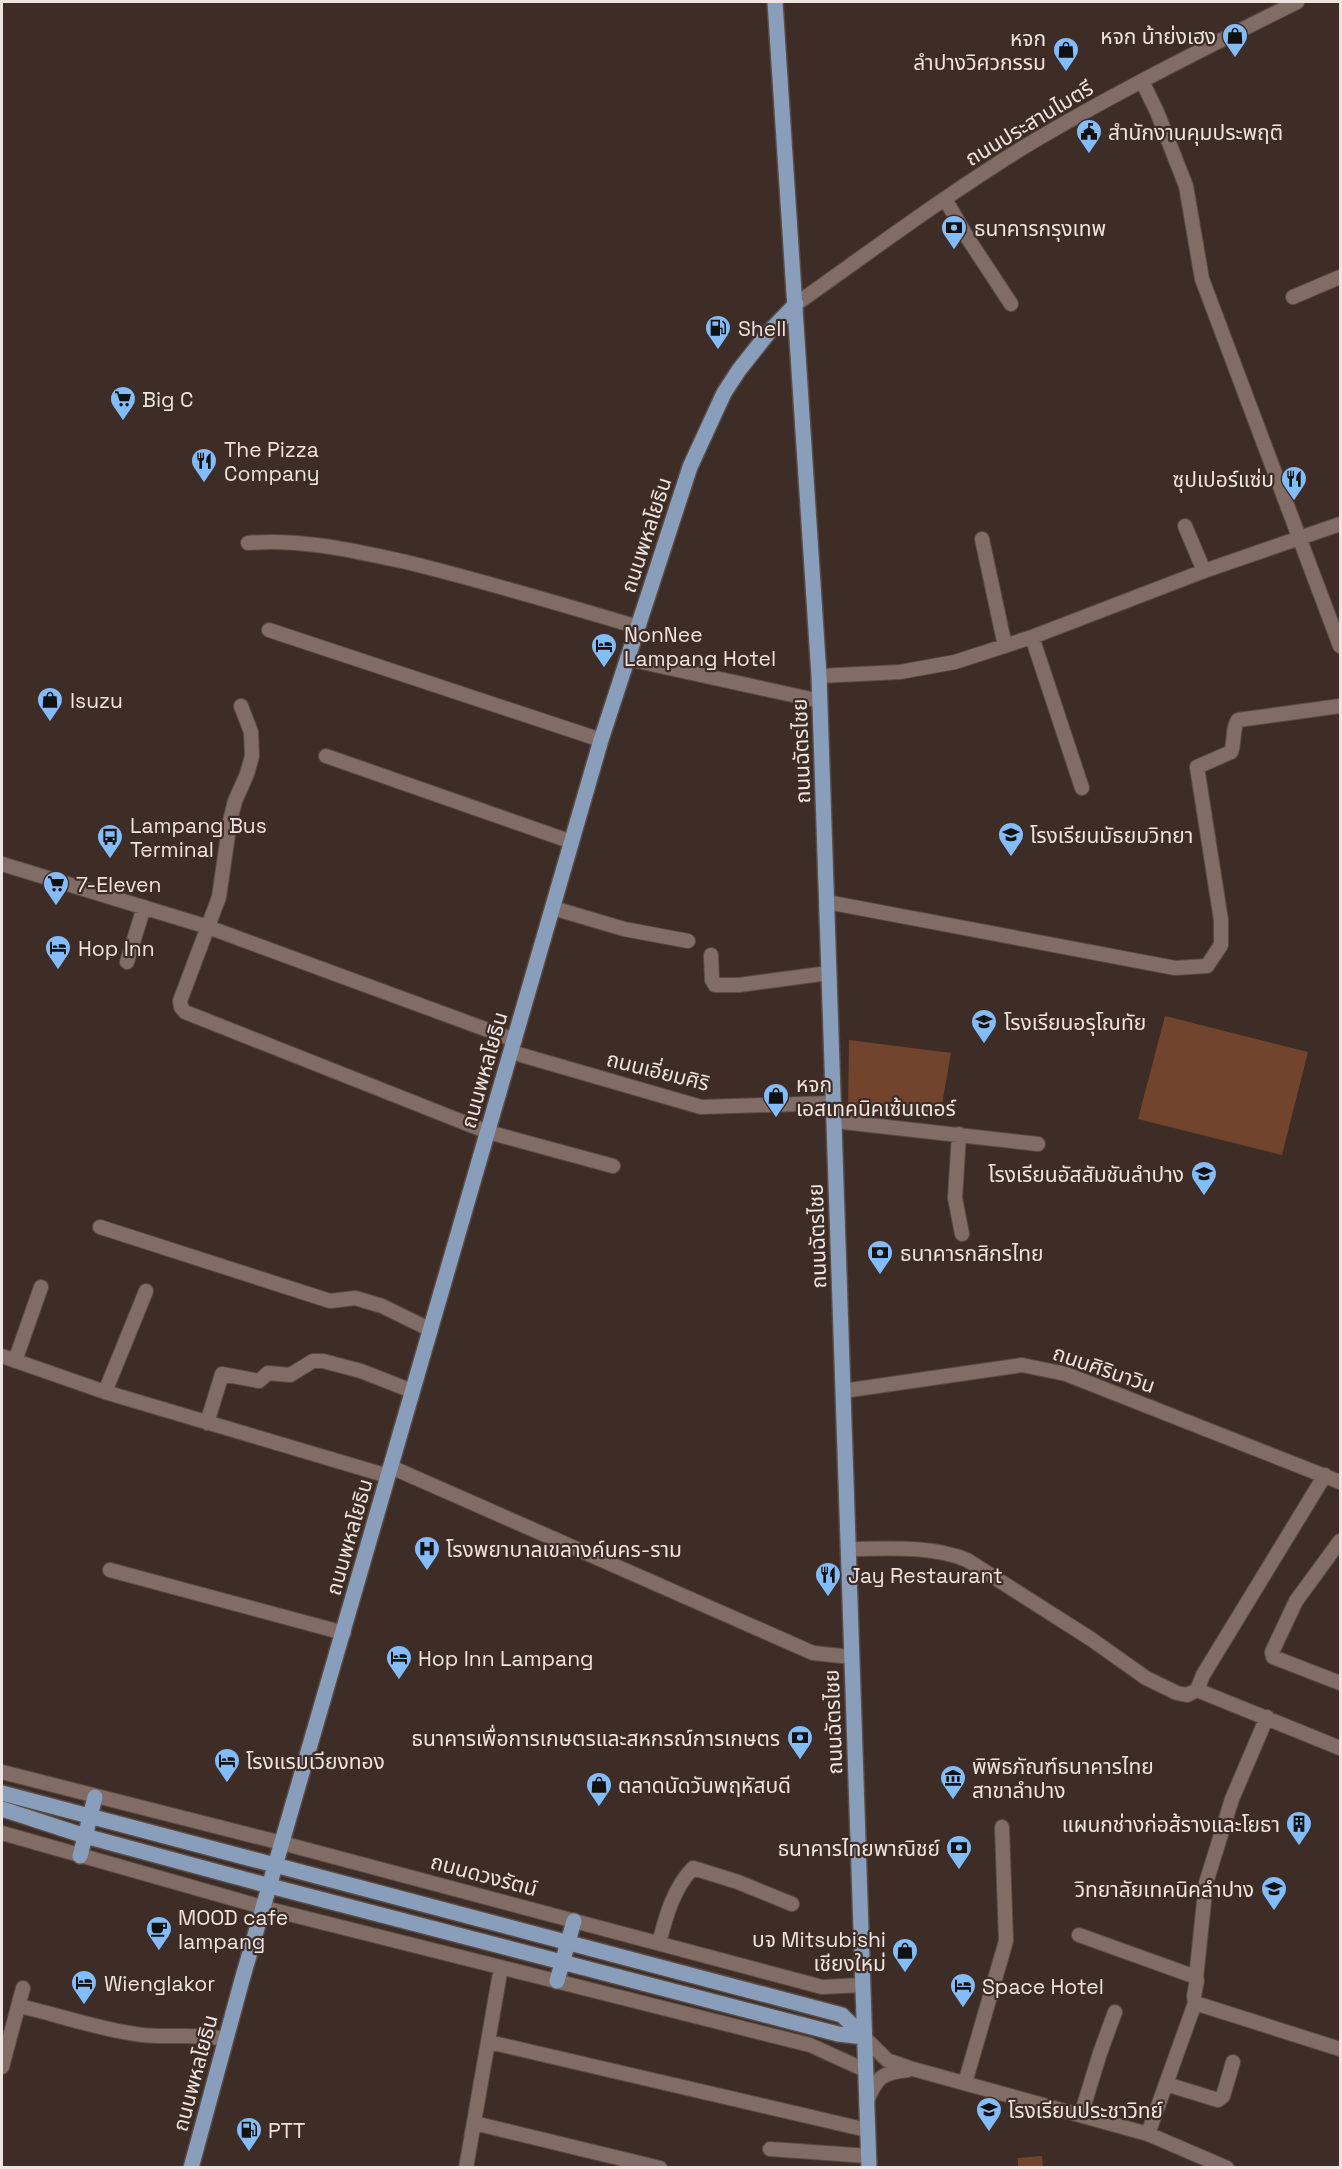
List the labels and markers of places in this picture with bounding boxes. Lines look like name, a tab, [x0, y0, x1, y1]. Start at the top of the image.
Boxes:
shop icon: หจก น้าย่งเฮง	[1220, 21, 1250, 59]
place label: หจก น้าย่งเฮง	[1100, 23, 1216, 50]
place label: หจก ลำปางวิศวกรรม	[913, 25, 1046, 76]
shop icon: หจก ลำปางวิศวกรรม	[1051, 35, 1081, 73]
public building icon: สำนักงานคุมประพฤติ	[1074, 117, 1104, 155]
place label: สำนักงานคุมประพฤติ	[1108, 119, 1283, 146]
bank icon: ธนาคารกรุงเทพ	[939, 213, 969, 251]
place label: ธนาคารกรุงเทพ	[974, 215, 1106, 242]
fuel station icon: Shell	[703, 313, 733, 351]
place label: Shell	[738, 315, 786, 342]
supermarket icon: Big C	[108, 384, 138, 422]
place label: Big C	[142, 386, 193, 413]
place label: The Pizza Company	[224, 436, 320, 487]
restaurant icon: The Pizza Company	[189, 446, 219, 484]
restaurant icon: ซุปเปอร์แซ่บ	[1279, 464, 1309, 502]
place label: ซุปเปอร์แซ่บ	[1173, 466, 1274, 493]
place label: NonNee Lampang Hotel	[624, 621, 776, 672]
hotel icon: NonNee Lampang Hotel	[589, 631, 619, 669]
shop icon: Isuzu	[35, 685, 65, 723]
place label: Isuzu	[70, 687, 123, 714]
place label: Lampang Bus Terminal	[130, 812, 267, 863]
school or university icon: โรงเรียนมัธยมวิทยา	[996, 820, 1026, 858]
bus stop icon: Lampang Bus Terminal	[95, 822, 125, 860]
place label: โรงเรียนมัธยมวิทยา	[1030, 822, 1193, 849]
supermarket icon: 7-Eleven	[41, 869, 71, 907]
place label: 7-Eleven	[76, 871, 161, 898]
hotel icon: Hop Inn	[43, 933, 73, 971]
place label: Hop Inn	[78, 935, 155, 962]
school or university icon: โรงเรียนอรุโณทัย	[969, 1007, 999, 1045]
place label: โรงเรียนอรุโณทัย	[1004, 1009, 1146, 1036]
place label: หจก เอสเทคนิคเซ้นเตอร์	[796, 1071, 957, 1122]
shop icon: หจก เอสเทคนิคเซ้นเตอร์	[761, 1081, 791, 1119]
school or university icon: โรงเรียนอัสสัมชันลำปาง	[1189, 1159, 1219, 1197]
place label: โรงเรียนอัสสัมชันลำปาง	[988, 1161, 1184, 1188]
bank icon: ธนาคารกสิกรไทย	[865, 1238, 895, 1276]
place label: ธนาคารกสิกรไทย	[900, 1240, 1044, 1267]
hospital icon: โรงพยาบาลเขลางค์นคร-ราม	[412, 1534, 442, 1572]
place label: โรงพยาบาลเขลางค์นคร-ราม	[446, 1536, 682, 1563]
restaurant icon: Jay Restaurant	[813, 1560, 843, 1598]
place label: Jay Restaurant	[848, 1562, 1003, 1589]
hotel icon: Hop Inn Lampang	[384, 1643, 414, 1681]
place label: Hop Inn Lampang	[418, 1645, 594, 1672]
bank icon: ธนาคารเพื่อการเกษตรและสหกรณ์การเกษตร	[785, 1723, 815, 1761]
place label: ธนาคารเพื่อการเกษตรและสหกรณ์การเกษตร	[412, 1724, 780, 1752]
hotel icon: โรงแรมเวียงทอง	[212, 1746, 242, 1784]
place label: โรงแรมเวียงทอง	[246, 1748, 385, 1775]
place label: พิพิธภัณฑ์ธนาคารไทย สาขาลำปาง	[972, 1753, 1154, 1804]
museum icon: พิพิธภัณฑ์ธนาคารไทย สาขาลำปาง	[938, 1763, 968, 1801]
shop icon: ตลาดนัดวันพฤหัสบดี	[584, 1770, 614, 1808]
place label: ตลาดนัดวันพฤหัสบดี	[618, 1772, 791, 1799]
building icon: แผนกช่างก่อส้รางและโยธา	[1284, 1809, 1314, 1847]
place label: แผนกช่างก่อส้รางและโยธา	[1062, 1811, 1280, 1838]
bank icon: ธนาคารไทยพาณิชย์	[944, 1833, 974, 1871]
place label: ธนาคารไทยพาณิชย์	[778, 1835, 940, 1862]
school or university icon: วิทยาลัยเทคนิคลำปาง	[1259, 1874, 1289, 1912]
place label: วิทยาลัยเทคนิคลำปาง	[1074, 1876, 1254, 1903]
place label: MOOD cafe lampang	[178, 1904, 288, 1955]
cafe icon: MOOD cafe lampang	[144, 1914, 174, 1952]
place label: บจ Mitsubishi เชียงใหม่	[752, 1926, 886, 1977]
shop icon: บจ Mitsubishi เชียงใหม่	[890, 1936, 920, 1974]
hotel icon: Wienglakor	[69, 1968, 99, 2006]
place label: Wienglakor	[104, 1970, 215, 1997]
hotel icon: Space Hotel	[948, 1971, 978, 2009]
place label: Space Hotel	[982, 1973, 1104, 2000]
school or university icon: โรงเรียนประชาวิทย์	[974, 2095, 1004, 2133]
place label: โรงเรียนประชาวิทย์	[1008, 2097, 1163, 2124]
fuel station icon: PTT	[234, 2115, 264, 2153]
place label: PTT	[268, 2117, 305, 2144]

